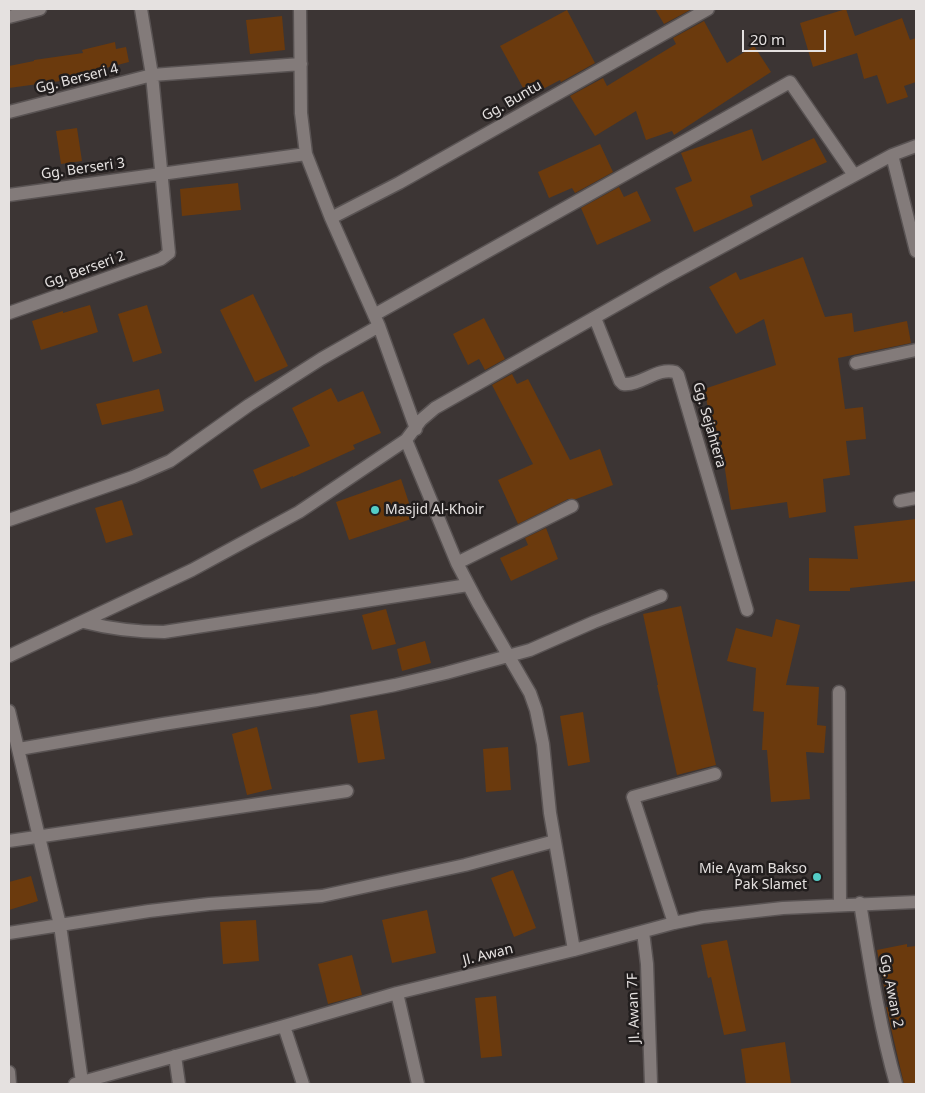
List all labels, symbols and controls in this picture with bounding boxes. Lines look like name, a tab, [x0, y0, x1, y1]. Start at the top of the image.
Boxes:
scale bar	[745, 20, 829, 52]
text: 20 m	[750, 29, 785, 49]
street label: Gg. Berseri 4	[34, 61, 120, 97]
street label: Gg. Buntu	[479, 77, 545, 125]
street label: Gg. Berseri 3	[40, 155, 126, 183]
street label: Gg. Berseri 2	[42, 248, 128, 292]
street label: Gg. Sejahtera	[689, 380, 729, 470]
place label: Masjid Al-Khoir	[385, 502, 484, 518]
marker: Masjid Al-Khoir	[369, 504, 381, 516]
place label: Mie Ayam Bakso Pak Slamet	[699, 861, 807, 894]
marker: Mie Ayam Bakso Pak Slamet	[811, 871, 823, 883]
street label: Jl. Awan	[461, 941, 515, 969]
street label: Gg. Awan 2	[876, 953, 906, 1029]
street label: Jl. Awan 7F	[624, 973, 644, 1043]

